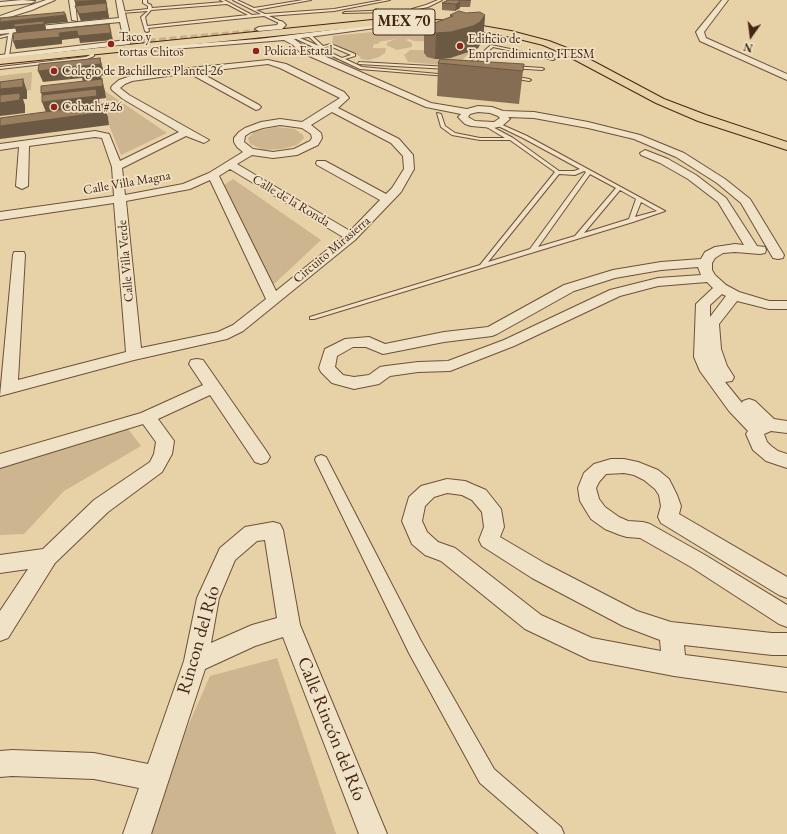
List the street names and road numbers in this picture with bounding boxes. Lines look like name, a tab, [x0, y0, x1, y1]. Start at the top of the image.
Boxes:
road number: MEX 70	[373, 9, 435, 35]
street label: Calle Villa Magna	[82, 168, 172, 198]
street label: Calle de la Ronda	[249, 172, 333, 230]
street label: Circuito Mirasierra	[290, 213, 374, 287]
street label: Calle Villa Verde	[115, 219, 137, 303]
street label: Rincon del Río	[173, 583, 225, 697]
street label: Calle Rincón del Río	[292, 654, 370, 804]

